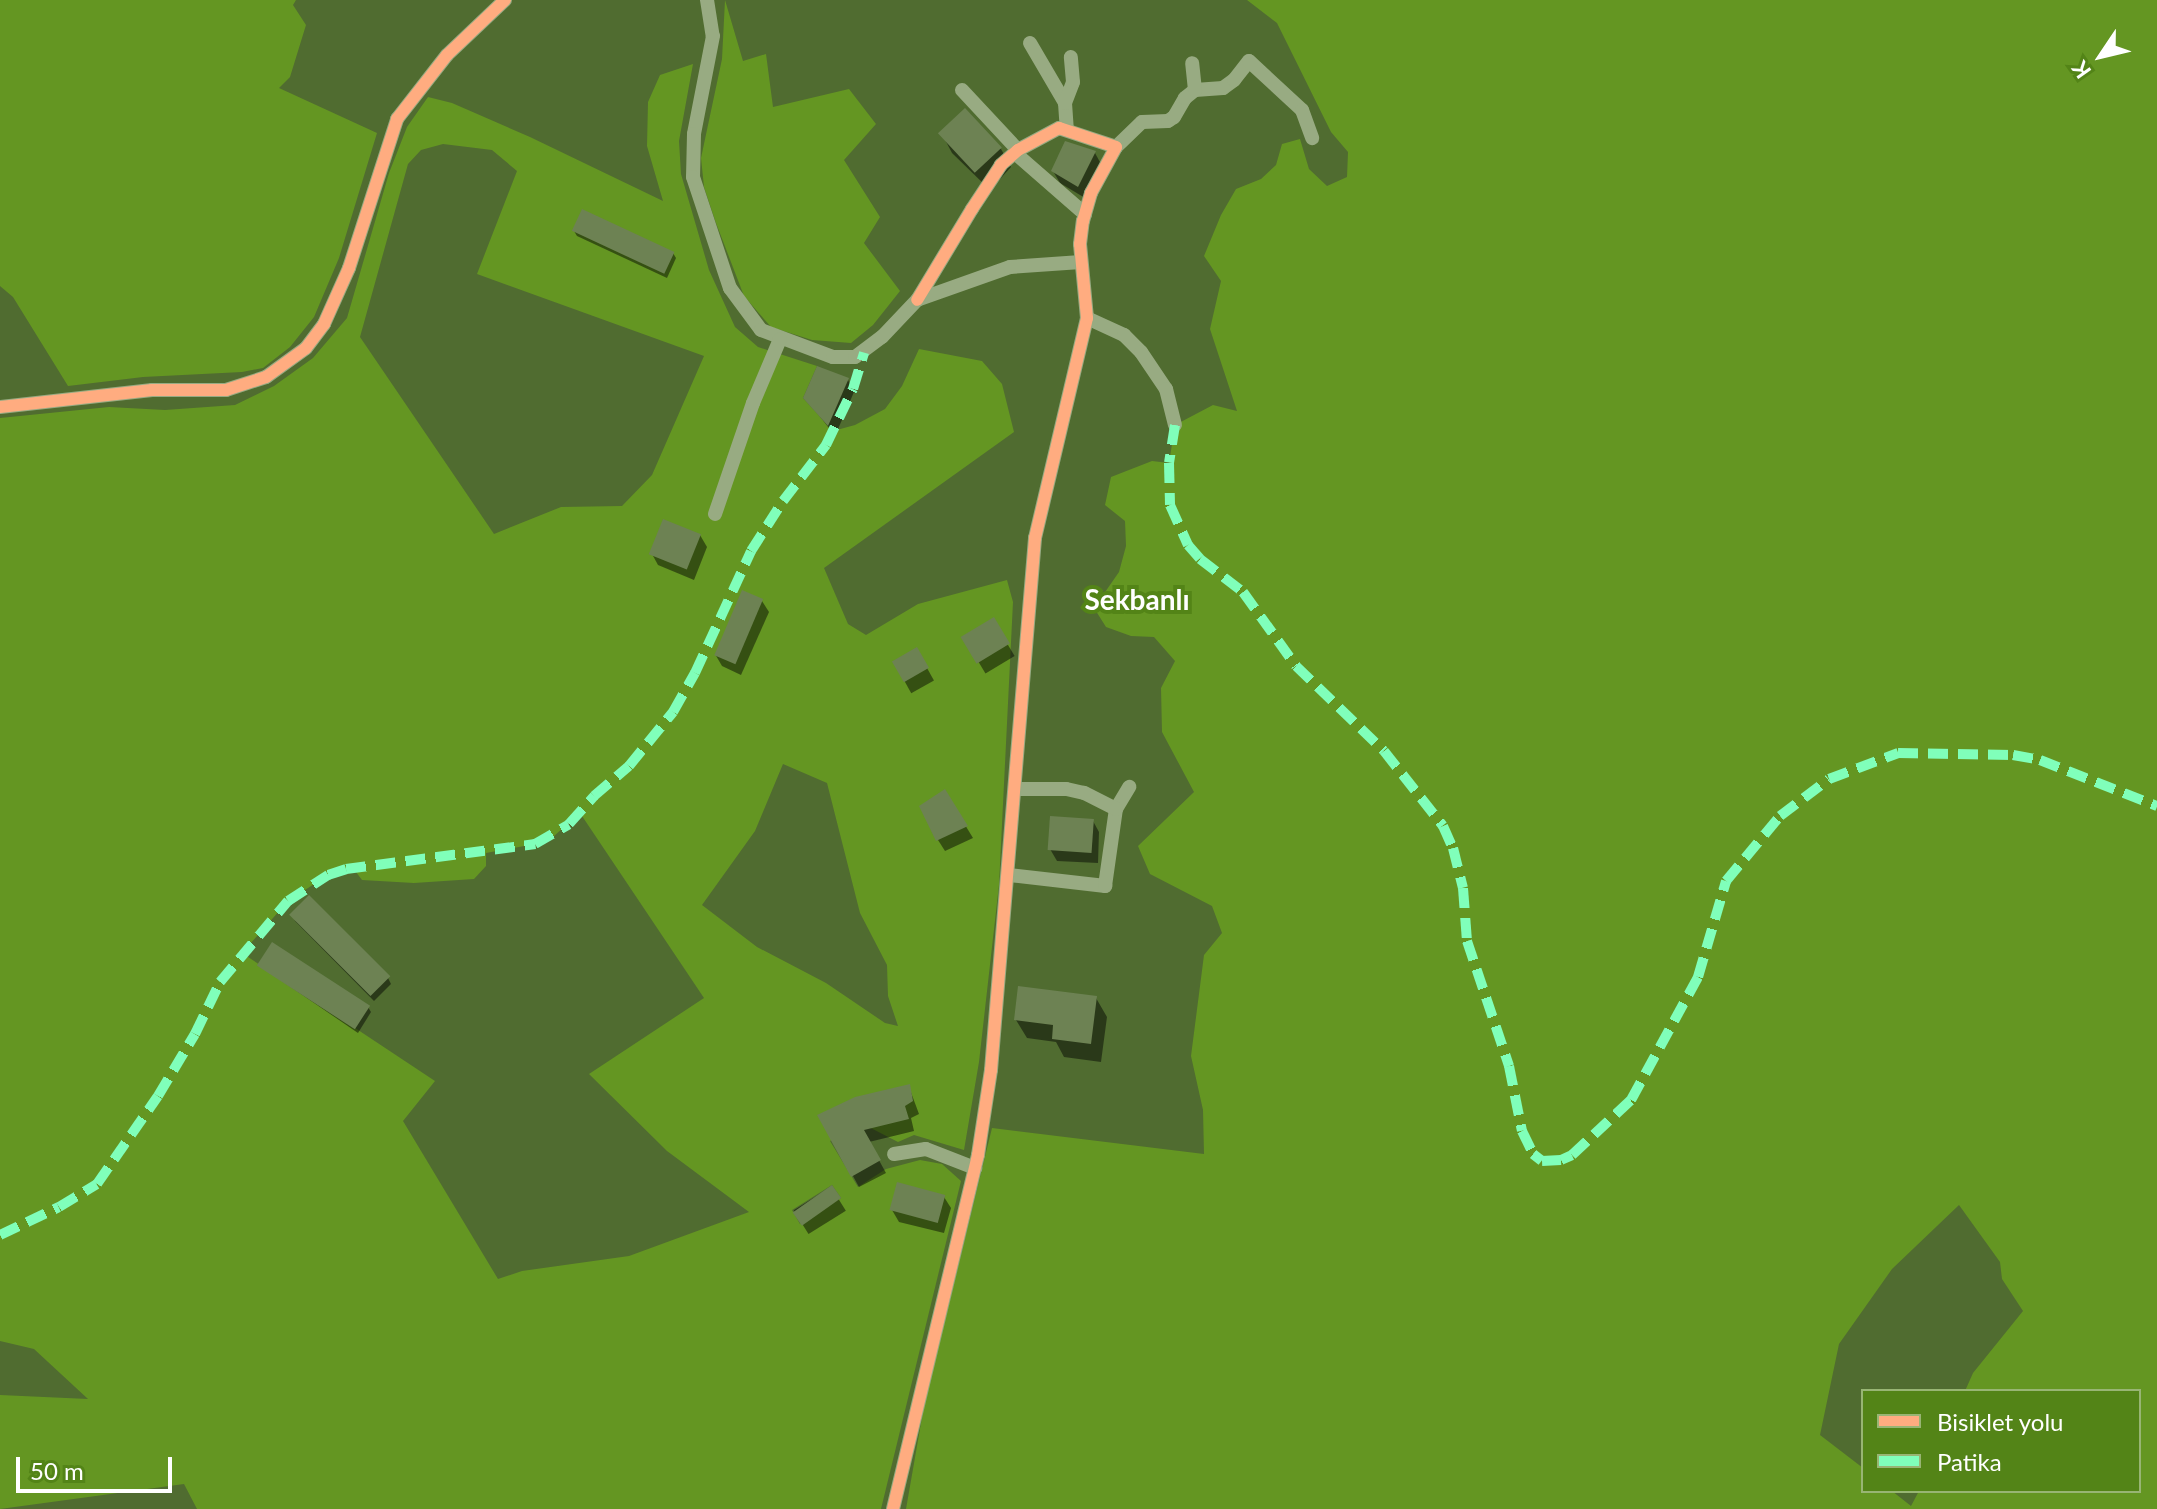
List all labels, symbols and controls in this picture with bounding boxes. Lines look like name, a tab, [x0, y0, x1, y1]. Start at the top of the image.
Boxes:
north arrow	[2061, 16, 2141, 96]
text: K	[2066, 56, 2096, 84]
district label: Sekbanlı	[1084, 582, 1190, 616]
legend	[1861, 1389, 2141, 1493]
text: Bisiklet yolu	[1937, 1407, 2063, 1436]
scale bar	[20, 1441, 176, 1491]
text: Patika	[1937, 1447, 2002, 1476]
text: 50 m	[30, 1456, 84, 1485]

